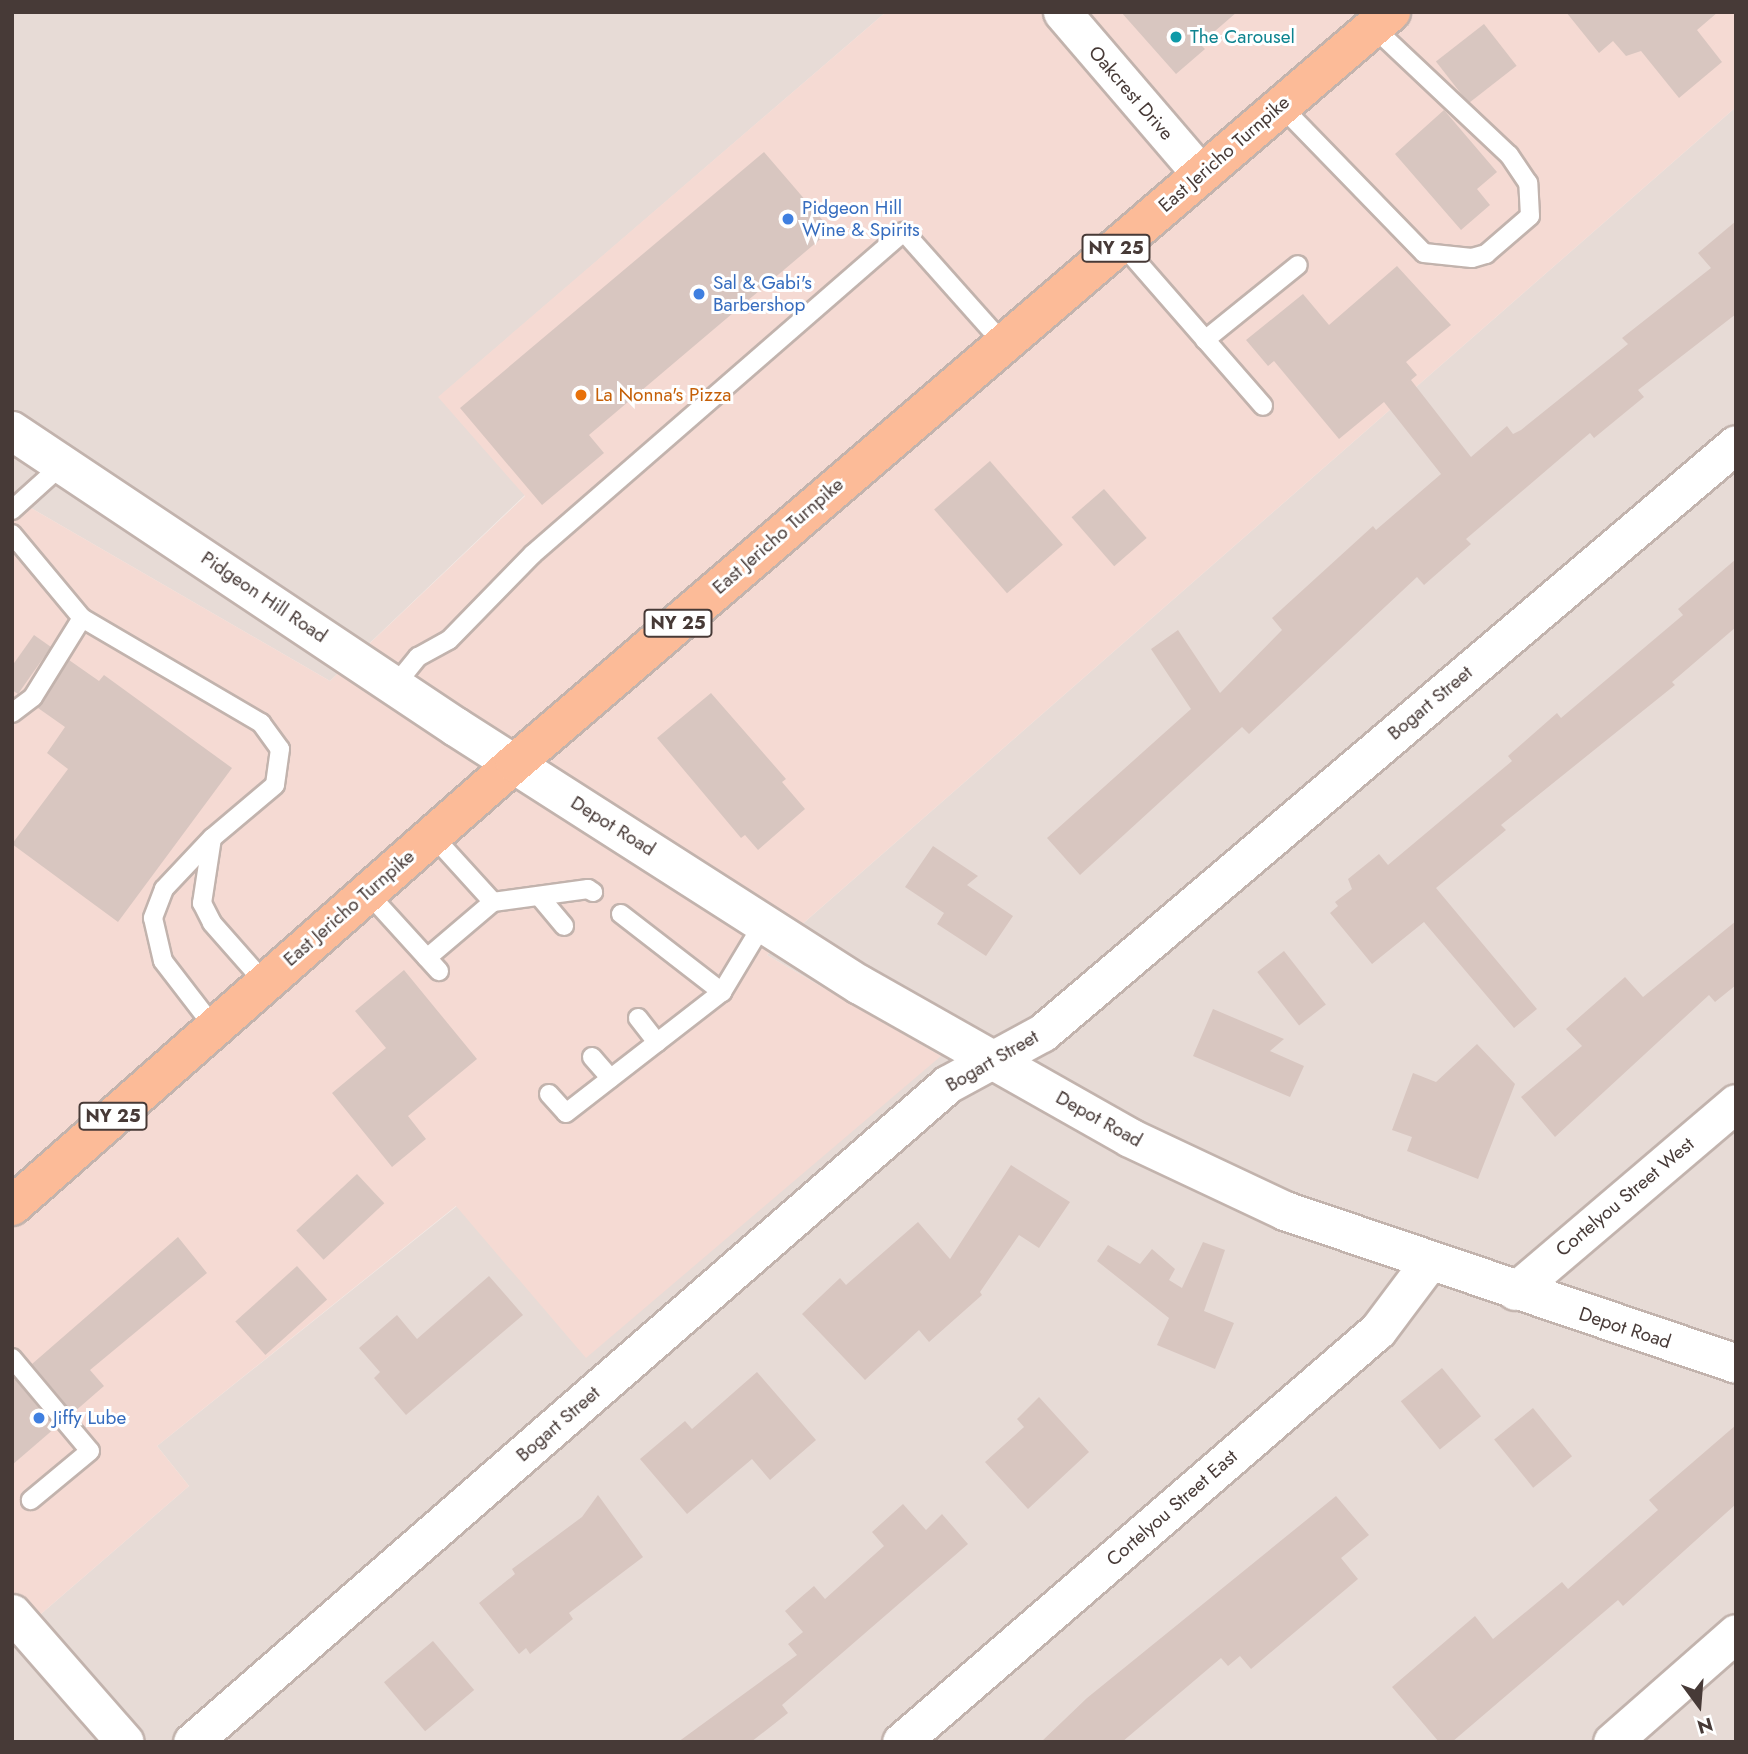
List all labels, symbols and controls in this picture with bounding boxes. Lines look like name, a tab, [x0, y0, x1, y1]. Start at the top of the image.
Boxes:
place label: The Carousel	[1190, 26, 1295, 48]
marker: The Carousel	[1168, 29, 1184, 45]
street label: Oakcrest Drive	[1084, 41, 1178, 145]
street label: East Jericho Turnpike	[1154, 91, 1294, 217]
place label: Pidgeon Hill Wine & Spirits	[802, 197, 920, 241]
marker: Pidgeon Hill Wine & Spirits	[780, 211, 796, 227]
road number: NY 25	[1081, 234, 1151, 262]
place label: Sal & Gabi's Barbershop	[713, 272, 812, 316]
marker: Sal & Gabi's Barbershop	[691, 286, 707, 302]
place label: La Nonna's Pizza	[595, 384, 731, 406]
marker: La Nonna's Pizza	[573, 387, 589, 403]
street label: East Jericho Turnpike	[708, 473, 848, 599]
street label: Pidgeon Hill Road	[197, 547, 331, 647]
road number: NY 25	[643, 608, 713, 638]
street label: Bogart Street	[1383, 661, 1477, 745]
street label: Depot Road	[567, 791, 659, 861]
street label: East Jericho Turnpike	[279, 845, 419, 971]
street label: Bogart Street	[942, 1025, 1042, 1097]
street label: Depot Road	[1052, 1086, 1146, 1152]
road number: NY 25	[78, 1101, 148, 1130]
street label: Cortelyou Street West	[1551, 1133, 1699, 1261]
street label: Depot Road	[1576, 1302, 1674, 1354]
street label: Bogart Street	[512, 1382, 604, 1466]
place label: Jiffy Lube	[53, 1407, 126, 1429]
marker: Jiffy Lube	[31, 1410, 47, 1426]
street label: Cortelyou Street East	[1102, 1445, 1242, 1571]
north arrow	[1664, 1670, 1734, 1740]
text: N	[1694, 1711, 1716, 1741]

